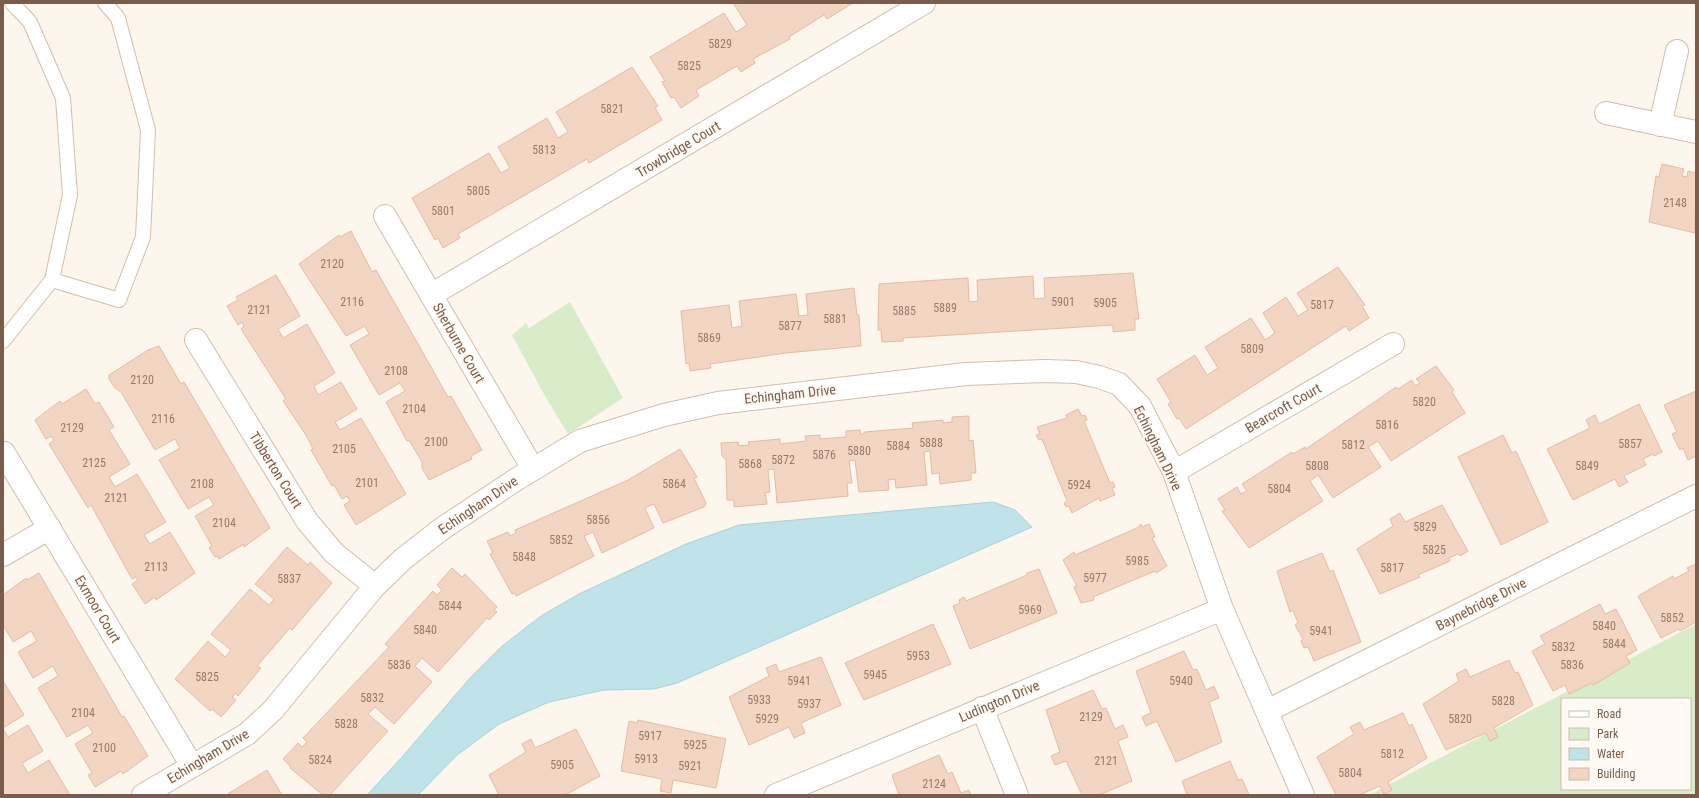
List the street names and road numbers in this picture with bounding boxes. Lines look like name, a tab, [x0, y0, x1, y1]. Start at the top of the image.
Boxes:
street label: Trowbridge Court	[633, 118, 723, 180]
street label: Sherburne Court	[430, 300, 488, 386]
street label: Bearcroft Court	[1242, 380, 1324, 436]
street label: Echingham Drive	[743, 381, 837, 407]
street label: Echingham Drive	[1131, 403, 1186, 493]
street label: Tibberton Court	[246, 429, 306, 511]
street label: Echingham Drive	[435, 472, 521, 537]
street label: Exmoor Court	[72, 572, 124, 646]
street label: Baynebridge Drive	[1433, 574, 1529, 634]
street label: Ludington Drive	[956, 677, 1042, 725]
street label: Echingham Drive	[164, 725, 252, 787]

